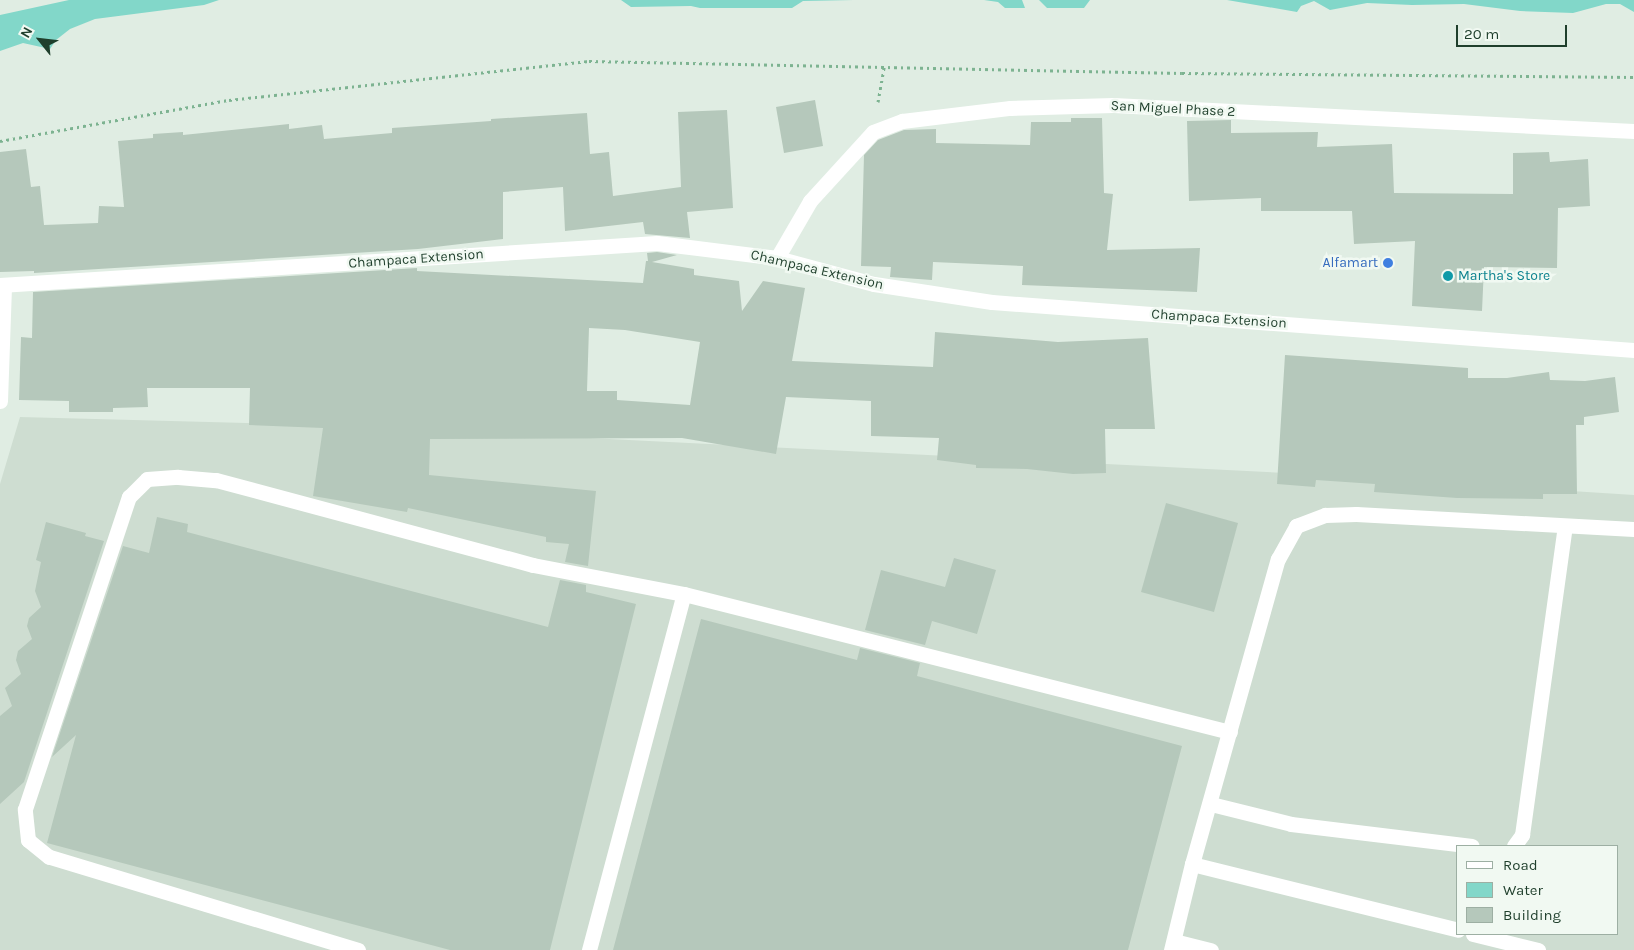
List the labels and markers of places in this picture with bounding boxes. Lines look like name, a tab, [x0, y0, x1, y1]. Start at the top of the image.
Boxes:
place label: Alfamart	[1322, 255, 1378, 271]
marker: Alfamart	[1382, 257, 1394, 269]
place label: Martha's Store	[1458, 268, 1550, 284]
marker: Martha's Store	[1442, 270, 1454, 282]

